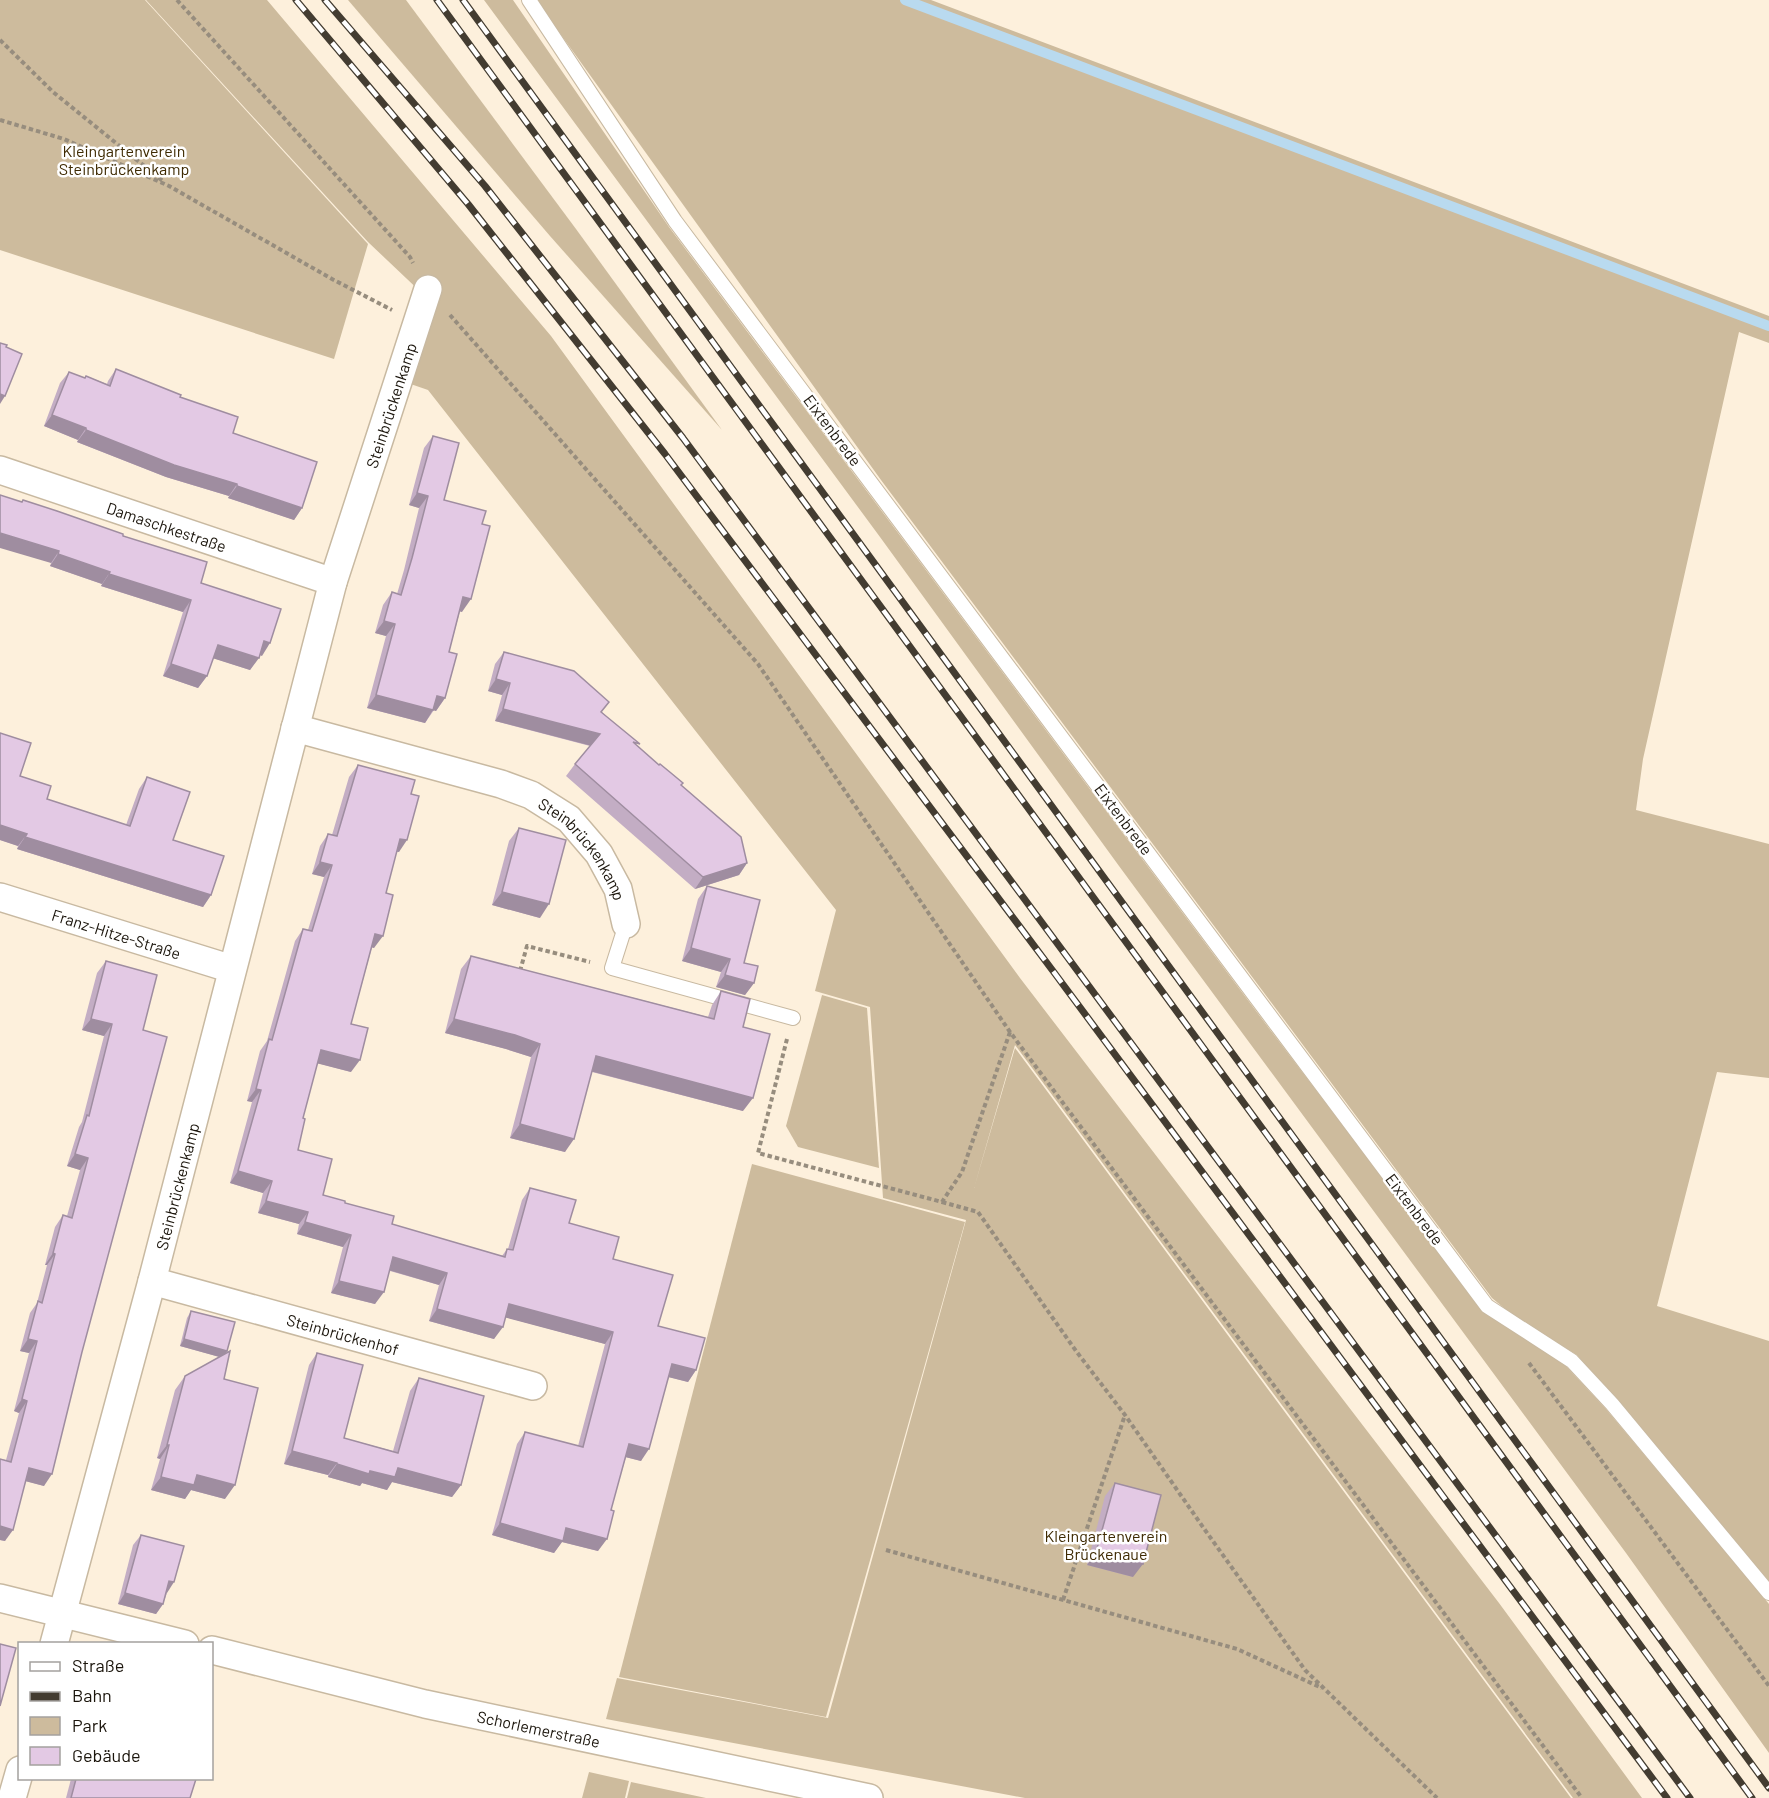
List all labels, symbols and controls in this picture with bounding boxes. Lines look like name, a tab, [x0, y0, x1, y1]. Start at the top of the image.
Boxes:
park label: Kleingartenverein Steinbrückenkamp	[59, 141, 189, 178]
street label: Steinbrückenkamp	[361, 340, 420, 470]
street label: Eixtenbrede	[800, 391, 866, 469]
street label: Damaschkestraße	[104, 497, 229, 555]
street label: Eixtenbrede	[1091, 780, 1157, 858]
street label: Steinbrückenkamp	[535, 793, 630, 902]
street label: Franz-Hitze-Straße	[50, 904, 183, 962]
street label: Steinbrückenkamp	[151, 1120, 202, 1252]
street label: Eixtenbrede	[1382, 1170, 1448, 1248]
street label: Steinbrückenhof	[285, 1309, 401, 1358]
park label: Kleingartenverein Brückenaue	[1045, 1526, 1167, 1563]
legend	[18, 1642, 213, 1780]
text: Straße	[72, 1654, 124, 1676]
text: Bahn	[72, 1684, 112, 1706]
street label: Schorlemerstraße	[475, 1706, 602, 1750]
text: Park	[72, 1714, 107, 1736]
text: Gebäude	[72, 1744, 141, 1766]

